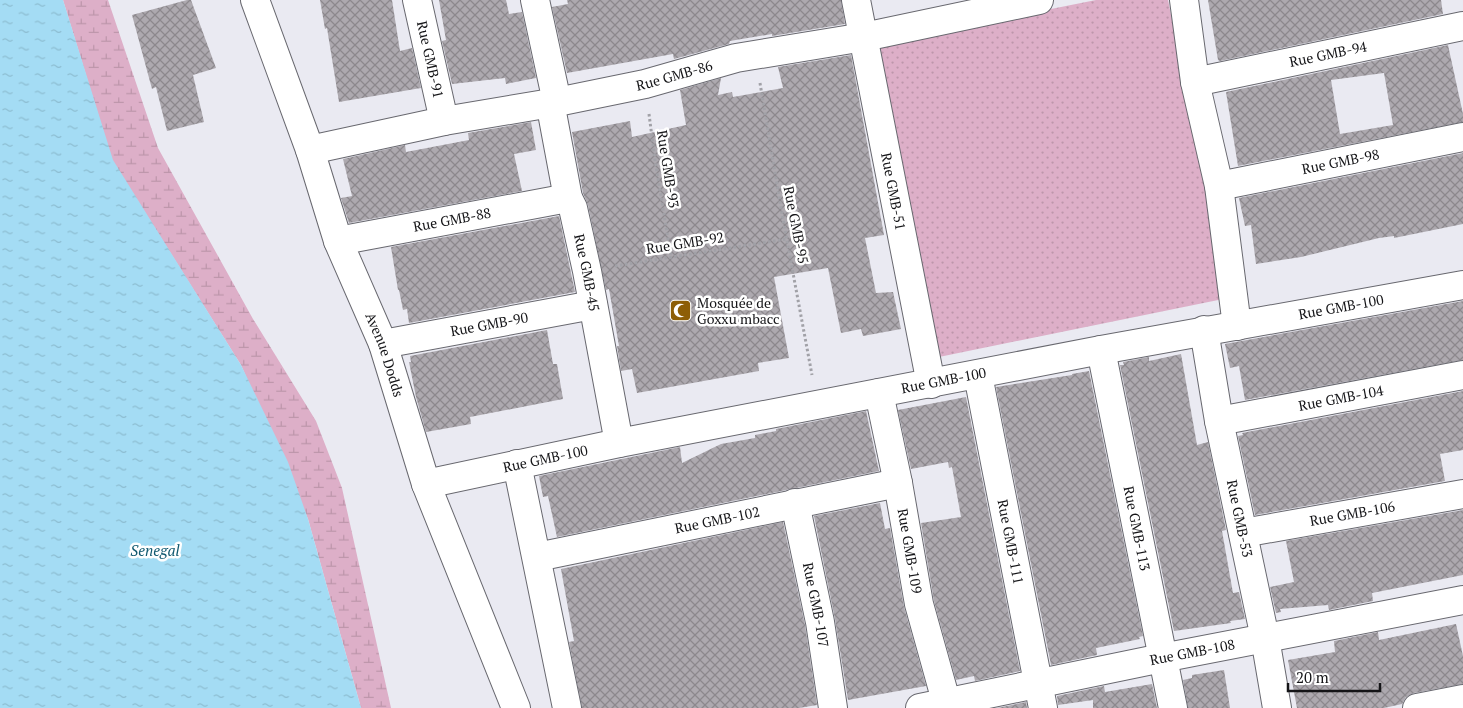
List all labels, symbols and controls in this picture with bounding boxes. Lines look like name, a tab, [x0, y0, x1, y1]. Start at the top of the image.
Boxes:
street label: Rue GMB-91	[413, 19, 449, 100]
street label: Rue GMB-94	[1288, 36, 1369, 71]
street label: Rue GMB-86	[634, 55, 715, 95]
street label: Rue GMB-93	[653, 129, 684, 209]
street label: Rue GMB-98	[1300, 144, 1381, 178]
street label: Rue GMB-51	[877, 151, 911, 232]
street label: Rue GMB-95	[780, 184, 813, 265]
street label: Rue GMB-88	[411, 203, 492, 236]
street label: Rue GMB-92	[645, 227, 725, 258]
street label: Rue GMB-45	[570, 232, 604, 313]
street label: Rue GMB-100	[1297, 289, 1385, 323]
place label: Mosquée de Goxxu mbacc	[697, 293, 780, 328]
mosque icon: Mosquée de Goxxu mbacc	[669, 299, 693, 323]
street label: Rue GMB-90	[449, 307, 530, 340]
street label: Avenue Dodds	[361, 309, 409, 399]
street label: Rue GMB-100	[899, 362, 988, 397]
street label: Rue GMB-104	[1297, 380, 1385, 415]
street label: Rue GMB-100	[501, 440, 589, 476]
street label: Rue GMB-53	[1223, 478, 1258, 559]
street label: Rue GMB-113	[1120, 484, 1155, 572]
street label: Rue GMB-106	[1308, 496, 1397, 530]
street label: Rue GMB-111	[993, 498, 1029, 586]
street label: Rue GMB-102	[673, 502, 761, 538]
street label: Rue GMB-109	[894, 507, 927, 595]
water label: Senegal	[130, 540, 181, 560]
street label: Rue GMB-107	[799, 561, 834, 649]
street label: Rue GMB-108	[1148, 634, 1236, 669]
scale bar	[1288, 660, 1380, 692]
text: 20 m	[1296, 667, 1329, 687]

